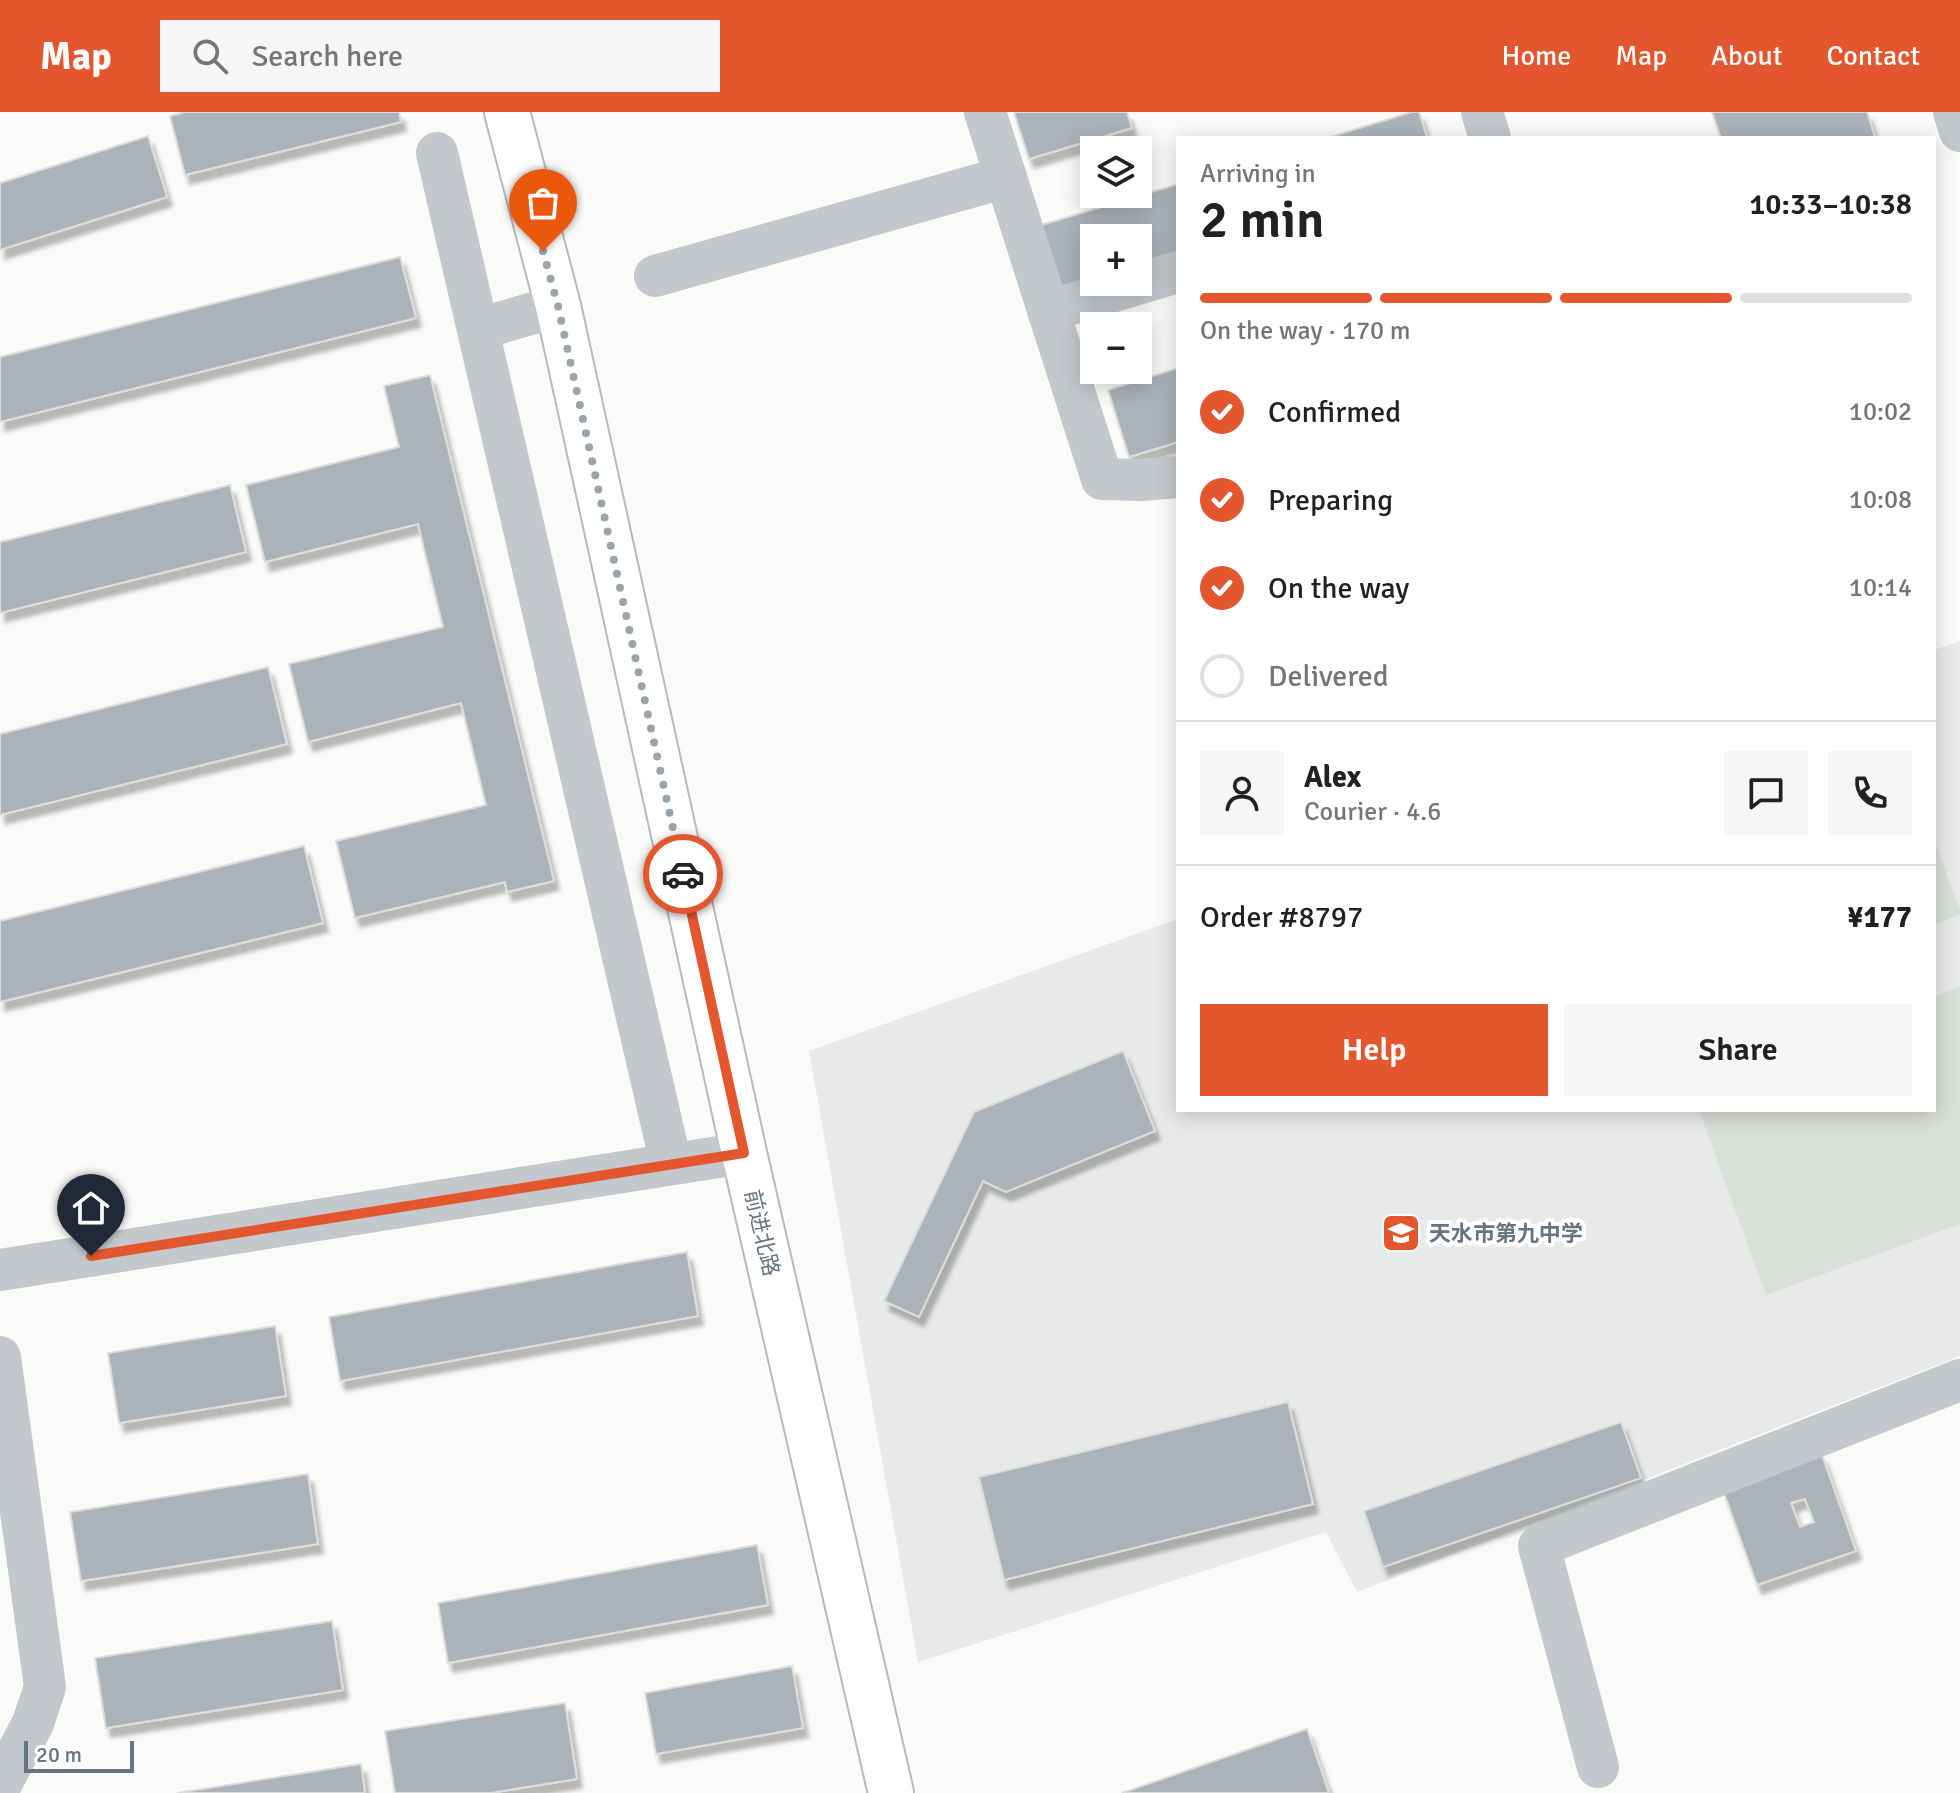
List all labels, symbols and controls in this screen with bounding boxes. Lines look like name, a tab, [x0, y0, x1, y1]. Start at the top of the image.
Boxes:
search box	[160, 20, 720, 92]
text: Map	[40, 33, 112, 80]
icon: search	[188, 34, 232, 78]
text: Search here	[252, 38, 403, 75]
text: Home	[1502, 39, 1571, 73]
text: Map	[1615, 39, 1667, 73]
text: About	[1711, 39, 1783, 73]
text: Contact	[1827, 39, 1920, 73]
map controls	[1080, 136, 1152, 384]
button: layers	[1080, 136, 1152, 208]
text: Arriving in	[1200, 158, 1316, 190]
pin	[509, 169, 577, 251]
icon: bag	[521, 181, 565, 225]
text: 10:33–10:38	[1749, 186, 1912, 223]
text: 2 min	[1200, 188, 1325, 252]
button: +	[1080, 224, 1152, 296]
button: −	[1080, 312, 1152, 384]
text: On the way · 170 m	[1200, 315, 1410, 347]
icon: check	[1200, 390, 1244, 434]
text: Confirmed	[1268, 394, 1401, 431]
text: 10:02	[1849, 396, 1912, 428]
icon: check	[1200, 478, 1244, 522]
text: Preparing	[1268, 482, 1393, 519]
text: 10:08	[1849, 484, 1912, 516]
icon: check	[1200, 566, 1244, 610]
text: On the way	[1268, 570, 1409, 607]
text: 10:14	[1849, 572, 1912, 604]
text: Delivered	[1268, 658, 1389, 695]
button: person	[1200, 751, 1284, 835]
button: chat	[1724, 751, 1808, 835]
button: phone	[1828, 751, 1912, 835]
text: Alex	[1304, 759, 1361, 796]
text: Courier · 4.6	[1304, 796, 1441, 828]
courier	[643, 834, 723, 914]
icon: car	[661, 852, 705, 896]
text: Order #8797	[1200, 899, 1363, 936]
text: ¥177	[1847, 899, 1912, 936]
button: Help	[1200, 1004, 1548, 1096]
button: Share	[1564, 1004, 1912, 1096]
pin	[57, 1174, 125, 1256]
icon: home	[69, 1186, 113, 1230]
street label: 前进北路	[739, 1187, 785, 1279]
school or university icon: 天水市第九中学	[1380, 1212, 1422, 1254]
place label: 天水市第九中学	[1429, 1220, 1583, 1247]
scale bar	[24, 1737, 134, 1773]
text: 20 m	[36, 1741, 82, 1768]

